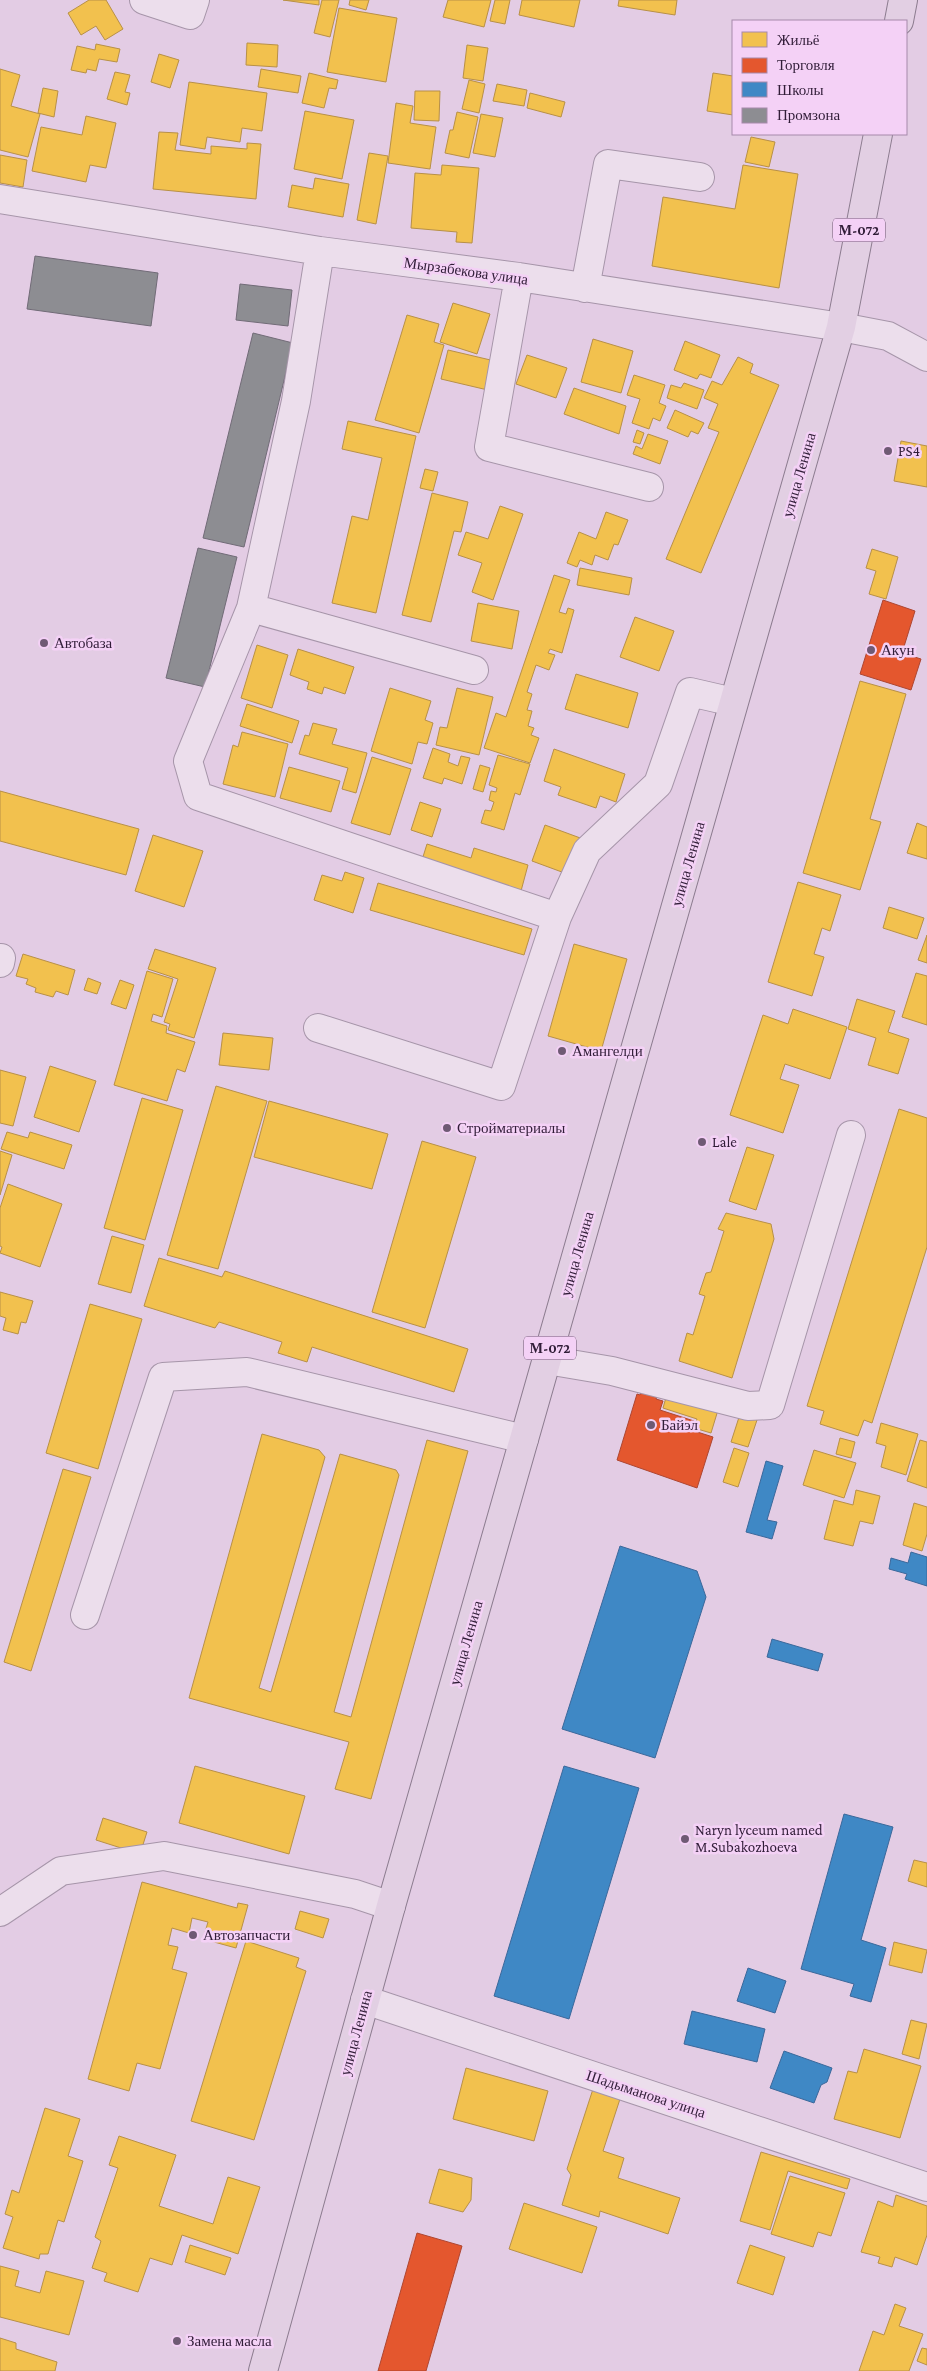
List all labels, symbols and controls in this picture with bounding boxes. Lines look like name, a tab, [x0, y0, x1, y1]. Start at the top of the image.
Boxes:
legend	[732, 20, 907, 135]
text: Жильё	[777, 32, 820, 48]
text: Торговля	[777, 57, 835, 73]
text: Школы	[777, 82, 824, 98]
text: Промзона	[777, 107, 840, 123]
road number: М-072	[833, 218, 885, 242]
street label: Мырзабекова улица	[403, 254, 529, 288]
street label: улица Ленина	[779, 431, 819, 519]
place label: PS4	[898, 443, 920, 459]
marker: PS4	[882, 445, 894, 457]
place label: Автобаза	[54, 635, 113, 651]
marker: Автобаза	[38, 637, 50, 649]
place label: Акун	[881, 642, 914, 658]
marker: Акун	[865, 644, 877, 656]
street label: улица Ленина	[668, 820, 708, 908]
place label: Амангелди	[572, 1043, 643, 1059]
marker: Амангелди	[556, 1045, 568, 1057]
place label: Стройматериалы	[457, 1120, 565, 1136]
marker: Стройматериалы	[441, 1122, 453, 1134]
place label: Lale	[712, 1134, 737, 1150]
marker: Lale	[696, 1136, 708, 1148]
street label: улица Ленина	[557, 1210, 597, 1298]
road number: М-072	[524, 1336, 576, 1360]
place label: Байэл	[661, 1417, 698, 1433]
marker: Байэл	[645, 1419, 657, 1431]
street label: улица Ленина	[446, 1599, 486, 1687]
place label: Naryn lyceum named M.Subakozhoeva	[695, 1822, 823, 1855]
marker: Naryn lyceum named M.Subakozhoeva	[679, 1833, 691, 1845]
place label: Автозапчасти	[203, 1927, 290, 1943]
marker: Автозапчасти	[187, 1929, 199, 1941]
street label: улица Ленина	[337, 1988, 375, 2077]
street label: Шадыманова улица	[584, 2067, 708, 2121]
place label: Замена масла	[187, 2333, 272, 2349]
marker: Замена масла	[171, 2335, 183, 2347]

